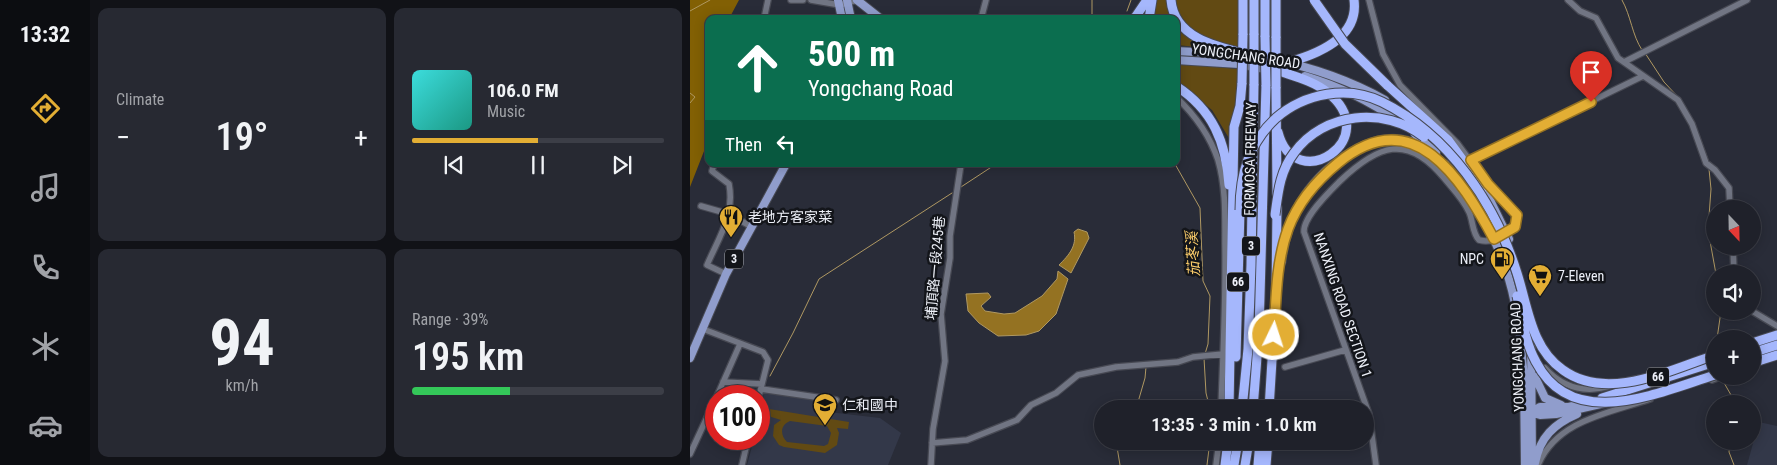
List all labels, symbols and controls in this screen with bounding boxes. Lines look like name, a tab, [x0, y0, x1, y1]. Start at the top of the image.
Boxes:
text: 13:32	[20, 22, 70, 47]
text: 500 m	[808, 34, 895, 75]
icon: ahead	[725, 35, 790, 100]
street label: YONGCHANG ROAD	[1191, 40, 1301, 72]
pin	[1570, 51, 1612, 102]
icon: arrive	[1577, 58, 1605, 86]
text: Yongchang Road	[808, 76, 953, 101]
text: 106.0 FM	[487, 79, 559, 102]
text: Climate	[116, 90, 164, 109]
icon: directions	[28, 91, 63, 126]
text: Music	[487, 102, 525, 121]
street label: FORMOSA FREEWAY	[1241, 102, 1259, 216]
text: 19°	[216, 115, 268, 159]
text: −	[116, 121, 130, 154]
text: +	[354, 121, 368, 154]
icon: left	[772, 130, 800, 158]
text: Then	[725, 133, 762, 156]
icon: previous	[440, 151, 468, 179]
icon: pause	[524, 151, 552, 179]
icon: next	[608, 151, 636, 179]
icon: music	[28, 170, 63, 205]
north arrow	[1706, 200, 1761, 255]
map controls	[1706, 200, 1761, 450]
restaurant icon: 老地方客家菜	[718, 204, 744, 238]
place label: 老地方客家菜	[748, 209, 832, 225]
street label: 埔頂路一段245巷	[922, 215, 948, 321]
water label: 茄苳溪	[1183, 229, 1203, 277]
street label: NANXING ROAD SECTION 1	[1311, 231, 1375, 379]
road number: 3	[1242, 237, 1260, 256]
fuel station icon: NPC	[1489, 246, 1515, 280]
icon: phone	[28, 250, 63, 285]
road number: 3	[725, 250, 743, 268]
place label: NPC	[1460, 251, 1484, 267]
supermarket icon: 7-Eleven	[1527, 263, 1553, 297]
button: sound	[1706, 265, 1761, 320]
place label: 7-Eleven	[1558, 268, 1604, 284]
road number: 66	[1227, 272, 1249, 292]
street label: YONGCHANG ROAD	[1507, 302, 1527, 412]
text: 94	[209, 305, 275, 381]
position arrow	[1247, 308, 1299, 360]
text: Range · 39%	[412, 310, 488, 329]
icon: climate	[28, 329, 63, 364]
button: +	[1706, 330, 1761, 385]
text: 195 km	[412, 335, 524, 379]
road number: 66	[1647, 368, 1669, 387]
text: km/h	[226, 376, 258, 395]
speed limit sign: 100	[705, 385, 770, 450]
school or university icon: 仁和國中	[812, 392, 838, 426]
button: −	[1706, 395, 1761, 450]
place label: 仁和國中	[842, 397, 898, 413]
icon: car	[28, 408, 63, 443]
text: 13:35 · 3 min · 1.0 km	[1151, 413, 1317, 436]

